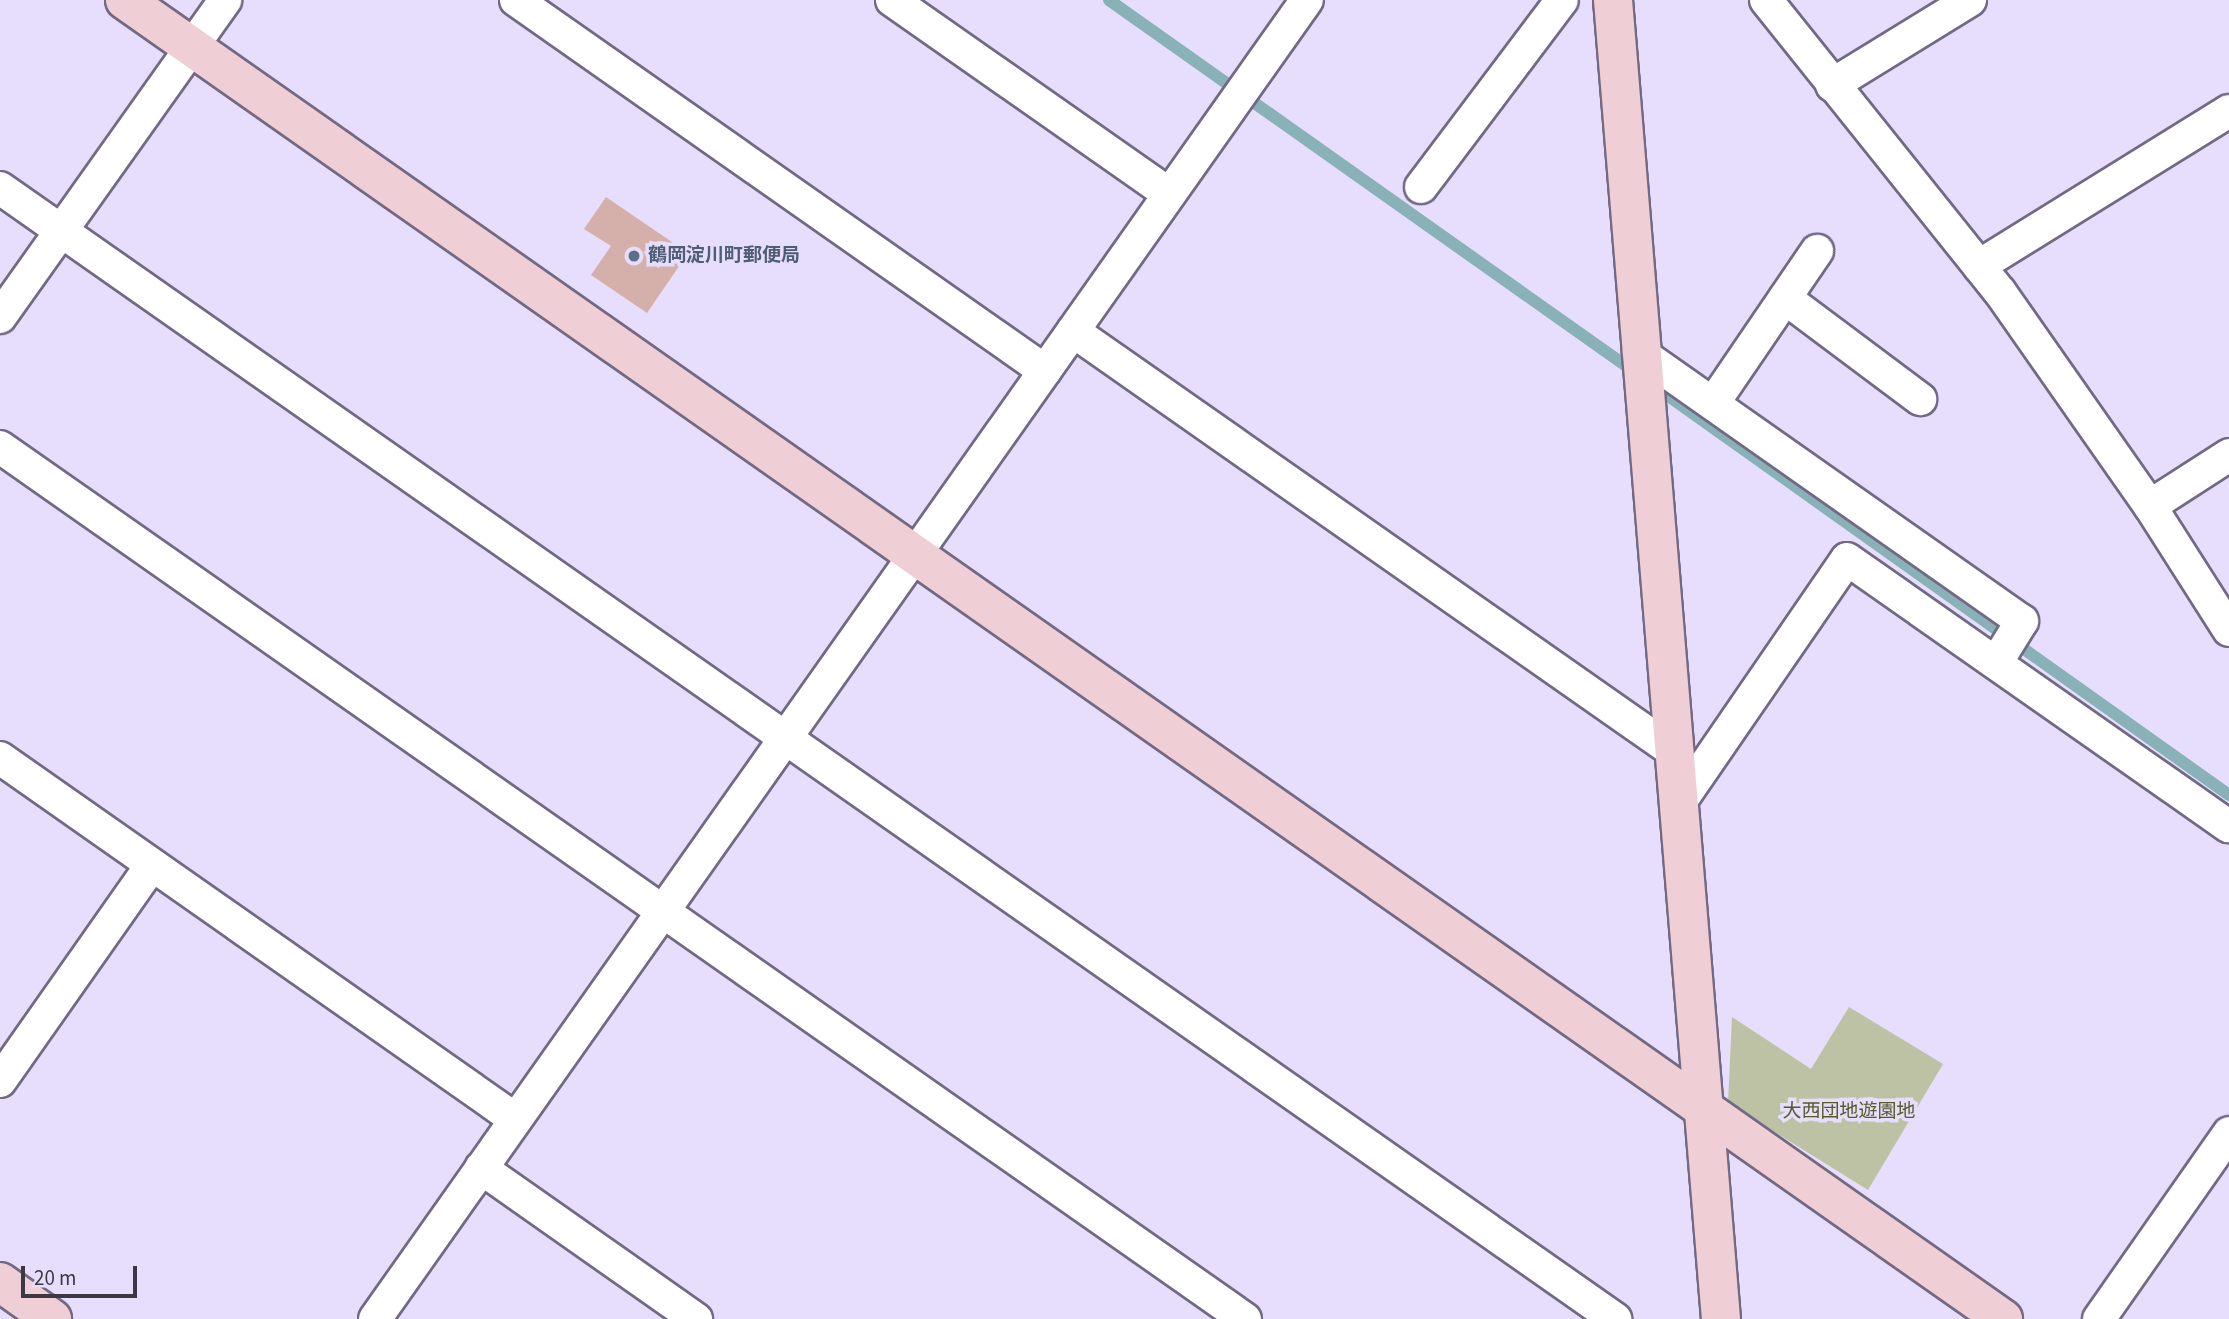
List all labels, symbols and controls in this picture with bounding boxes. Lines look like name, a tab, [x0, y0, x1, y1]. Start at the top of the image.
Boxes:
place label: 鶴岡淀川町郵便局	[648, 245, 800, 267]
marker: 鶴岡淀川町郵便局	[626, 248, 642, 264]
park label: 大西団地遊園地	[1783, 1101, 1915, 1123]
scale bar	[24, 1252, 140, 1296]
text: 20 m	[34, 1263, 76, 1293]

